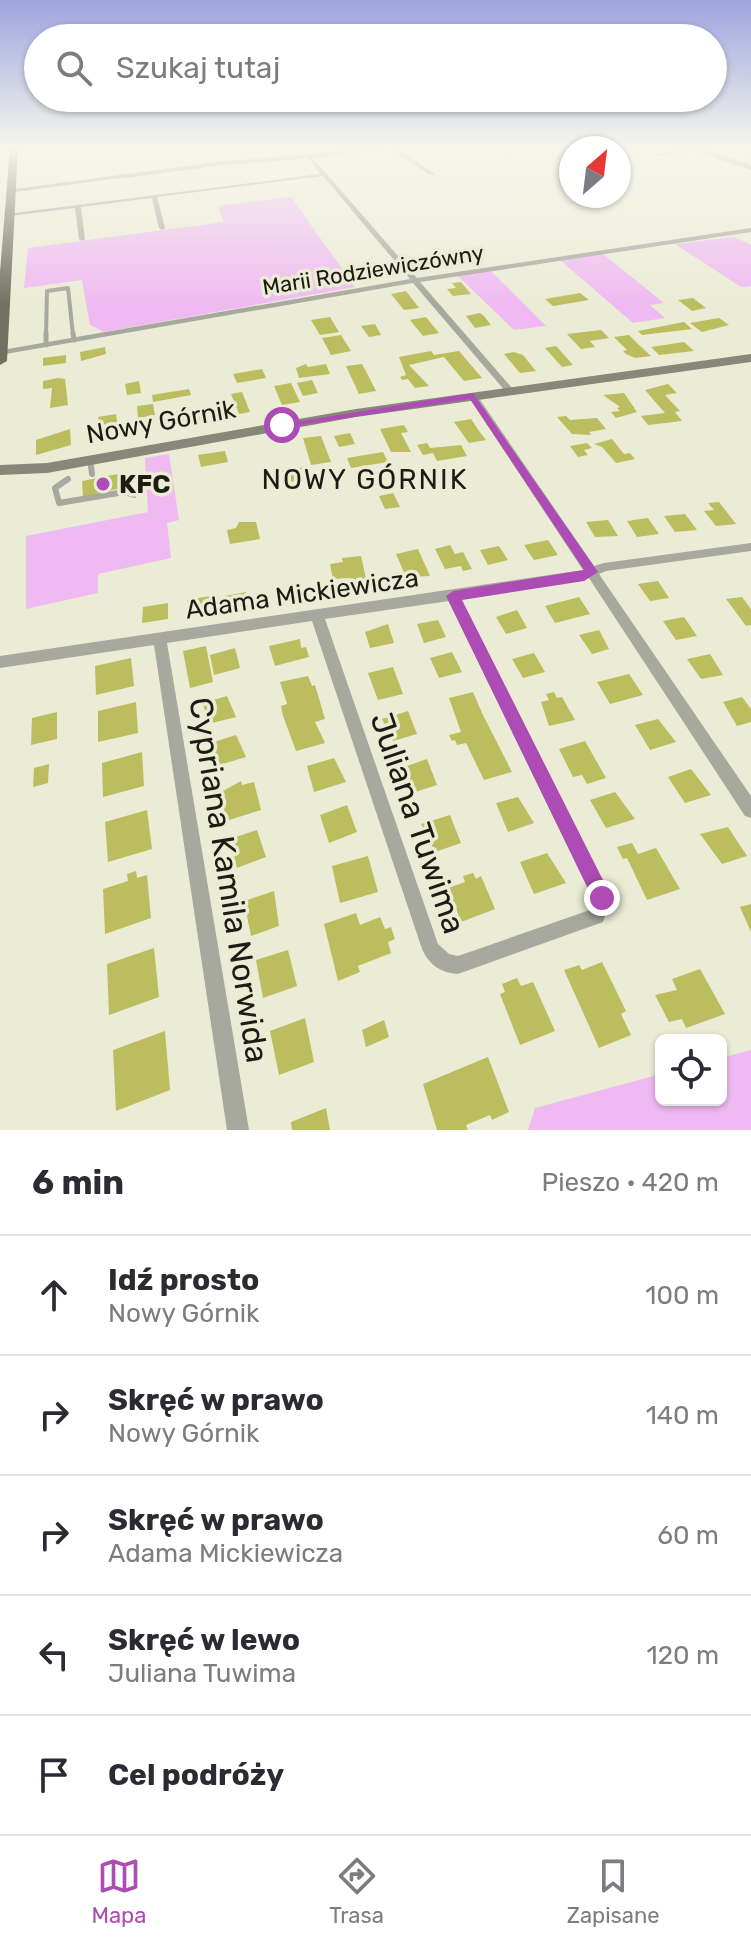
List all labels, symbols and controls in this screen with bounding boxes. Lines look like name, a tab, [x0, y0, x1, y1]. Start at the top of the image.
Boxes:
search box	[24, 24, 727, 112]
icon: search	[52, 46, 96, 90]
text: Szukaj tutaj	[116, 50, 280, 86]
north arrow	[559, 136, 631, 208]
street label: Marii Rodziewiczówny	[260, 239, 486, 301]
street label: Nowy Górnik	[84, 393, 239, 450]
route start	[264, 407, 300, 443]
district label: NOWY GÓRNIK	[261, 463, 469, 496]
place label: KFC	[119, 469, 170, 500]
marker: KFC	[94, 475, 112, 493]
street label: Adama Mickiewicza	[183, 562, 421, 626]
street label: Cypriana Kamila Norwida	[181, 695, 277, 1065]
street label: Juliana Tuwima	[362, 707, 474, 939]
route end	[584, 880, 620, 916]
map controls	[655, 1034, 727, 1106]
button: locate	[655, 1034, 727, 1106]
text: 6 min	[32, 1162, 124, 1203]
text: Pieszo · 420 m	[541, 1167, 719, 1198]
text: Idź prosto	[108, 1262, 259, 1298]
icon: ahead	[32, 1273, 76, 1317]
text: 100 m	[645, 1280, 719, 1311]
text: Nowy Górnik	[108, 1298, 260, 1329]
text: Skręć w prawo	[108, 1382, 324, 1418]
icon: right	[32, 1393, 76, 1437]
text: 140 m	[646, 1400, 719, 1431]
text: Nowy Górnik	[108, 1418, 260, 1449]
text: Skręć w prawo	[108, 1502, 324, 1538]
icon: right	[32, 1513, 76, 1557]
text: 60 m	[657, 1520, 719, 1551]
text: Adama Mickiewicza	[108, 1538, 343, 1569]
text: Skręć w lewo	[108, 1622, 300, 1658]
icon: left	[32, 1633, 76, 1677]
text: 120 m	[647, 1640, 719, 1671]
text: Juliana Tuwima	[108, 1658, 296, 1689]
icon: arrive	[32, 1753, 76, 1797]
text: Cel podróży	[108, 1757, 284, 1793]
tab: Mapa	[91, 1854, 146, 1929]
tab: Trasa	[329, 1854, 384, 1929]
tab: Zapisane	[567, 1854, 660, 1929]

